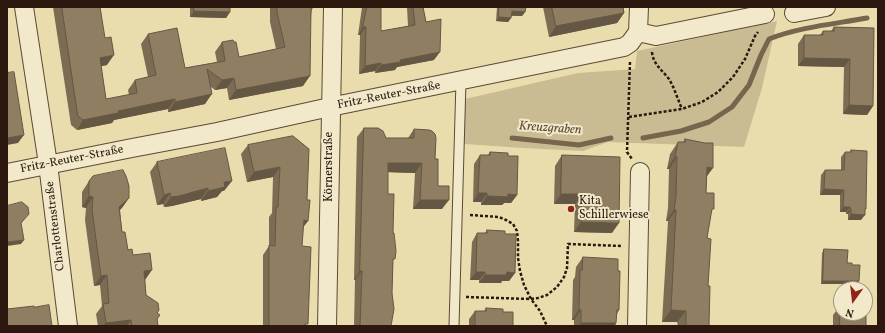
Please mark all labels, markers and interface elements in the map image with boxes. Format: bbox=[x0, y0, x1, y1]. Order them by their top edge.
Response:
street label: Fritz-Reuter-Straße bbox=[336, 79, 442, 113]
water label: Kreuzgraben bbox=[518, 119, 582, 139]
street label: Körnerstraße bbox=[323, 132, 337, 202]
street label: Fritz-Reuter-Straße bbox=[19, 143, 125, 177]
street label: Charlottenstraße bbox=[43, 180, 69, 272]
place label: Kita Schillerwiese bbox=[579, 195, 649, 223]
marker: Kita Schillerwiese bbox=[566, 204, 576, 214]
north arrow bbox=[833, 281, 873, 321]
text: N bbox=[844, 304, 856, 320]

